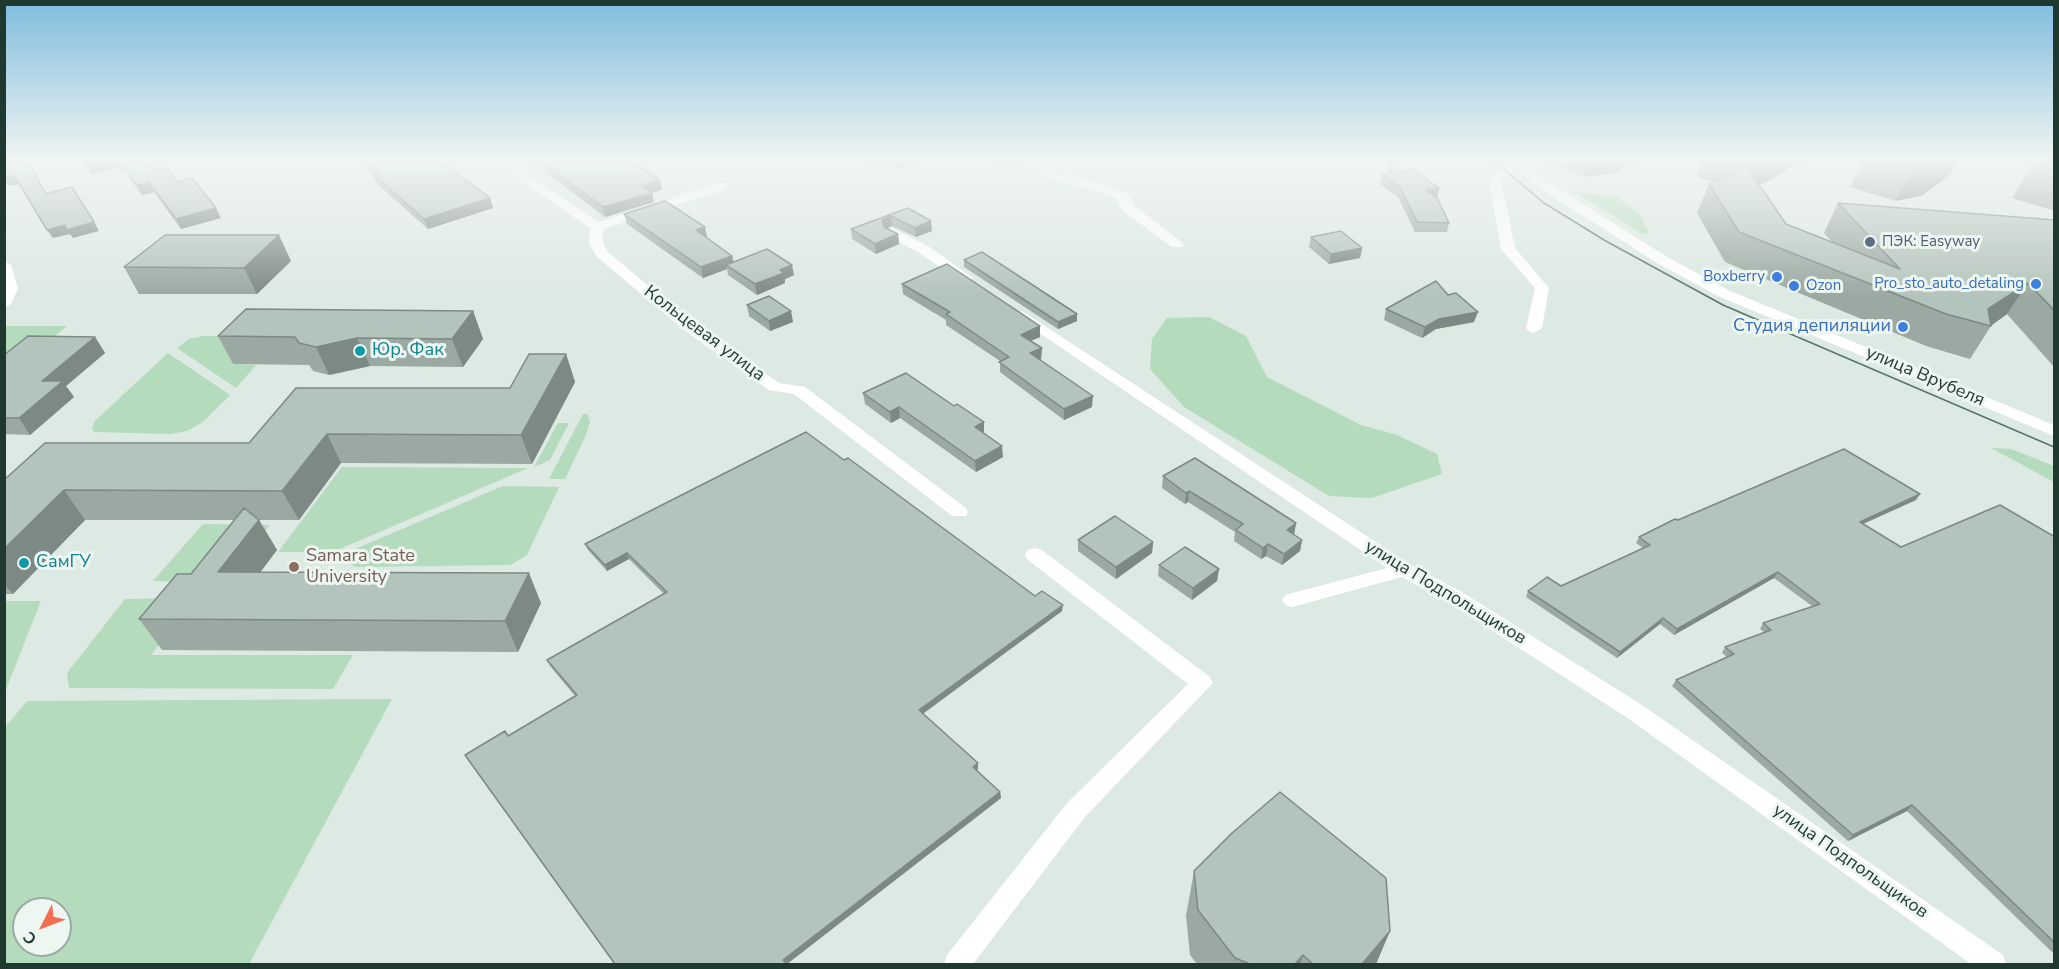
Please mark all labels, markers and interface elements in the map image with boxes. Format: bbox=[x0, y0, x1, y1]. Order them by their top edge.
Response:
place label: ПЭК: Easyway bbox=[1882, 233, 1980, 251]
marker: ПЭК: Easyway bbox=[1863, 235, 1877, 249]
place label: Boxberry bbox=[1703, 268, 1765, 286]
marker: Boxberry bbox=[1770, 270, 1784, 284]
place label: Pro_sto_auto_detaling bbox=[1874, 275, 2024, 293]
place label: Ozon bbox=[1806, 277, 1841, 295]
marker: Pro_sto_auto_detaling bbox=[2029, 277, 2043, 291]
marker: Ozon bbox=[1787, 279, 1801, 293]
street label: Кольцевая улица bbox=[639, 281, 769, 387]
place label: Студия депиляции bbox=[1733, 316, 1891, 338]
marker: Студия депиляции bbox=[1896, 320, 1910, 334]
place label: Юр. Фак bbox=[372, 340, 444, 362]
street label: улица Врубеля bbox=[1862, 342, 1988, 412]
marker: Юр. Фак bbox=[353, 344, 367, 358]
street label: улица Подпольщиков bbox=[1360, 536, 1530, 650]
place label: Samara State University bbox=[306, 546, 415, 588]
place label: СамГУ bbox=[36, 552, 91, 574]
marker: СамГУ bbox=[17, 556, 31, 570]
marker: Samara State University bbox=[287, 560, 301, 574]
street label: улица Подпольщиков bbox=[1768, 800, 1932, 924]
north arrow bbox=[12, 897, 72, 957]
text: С bbox=[18, 926, 42, 949]

